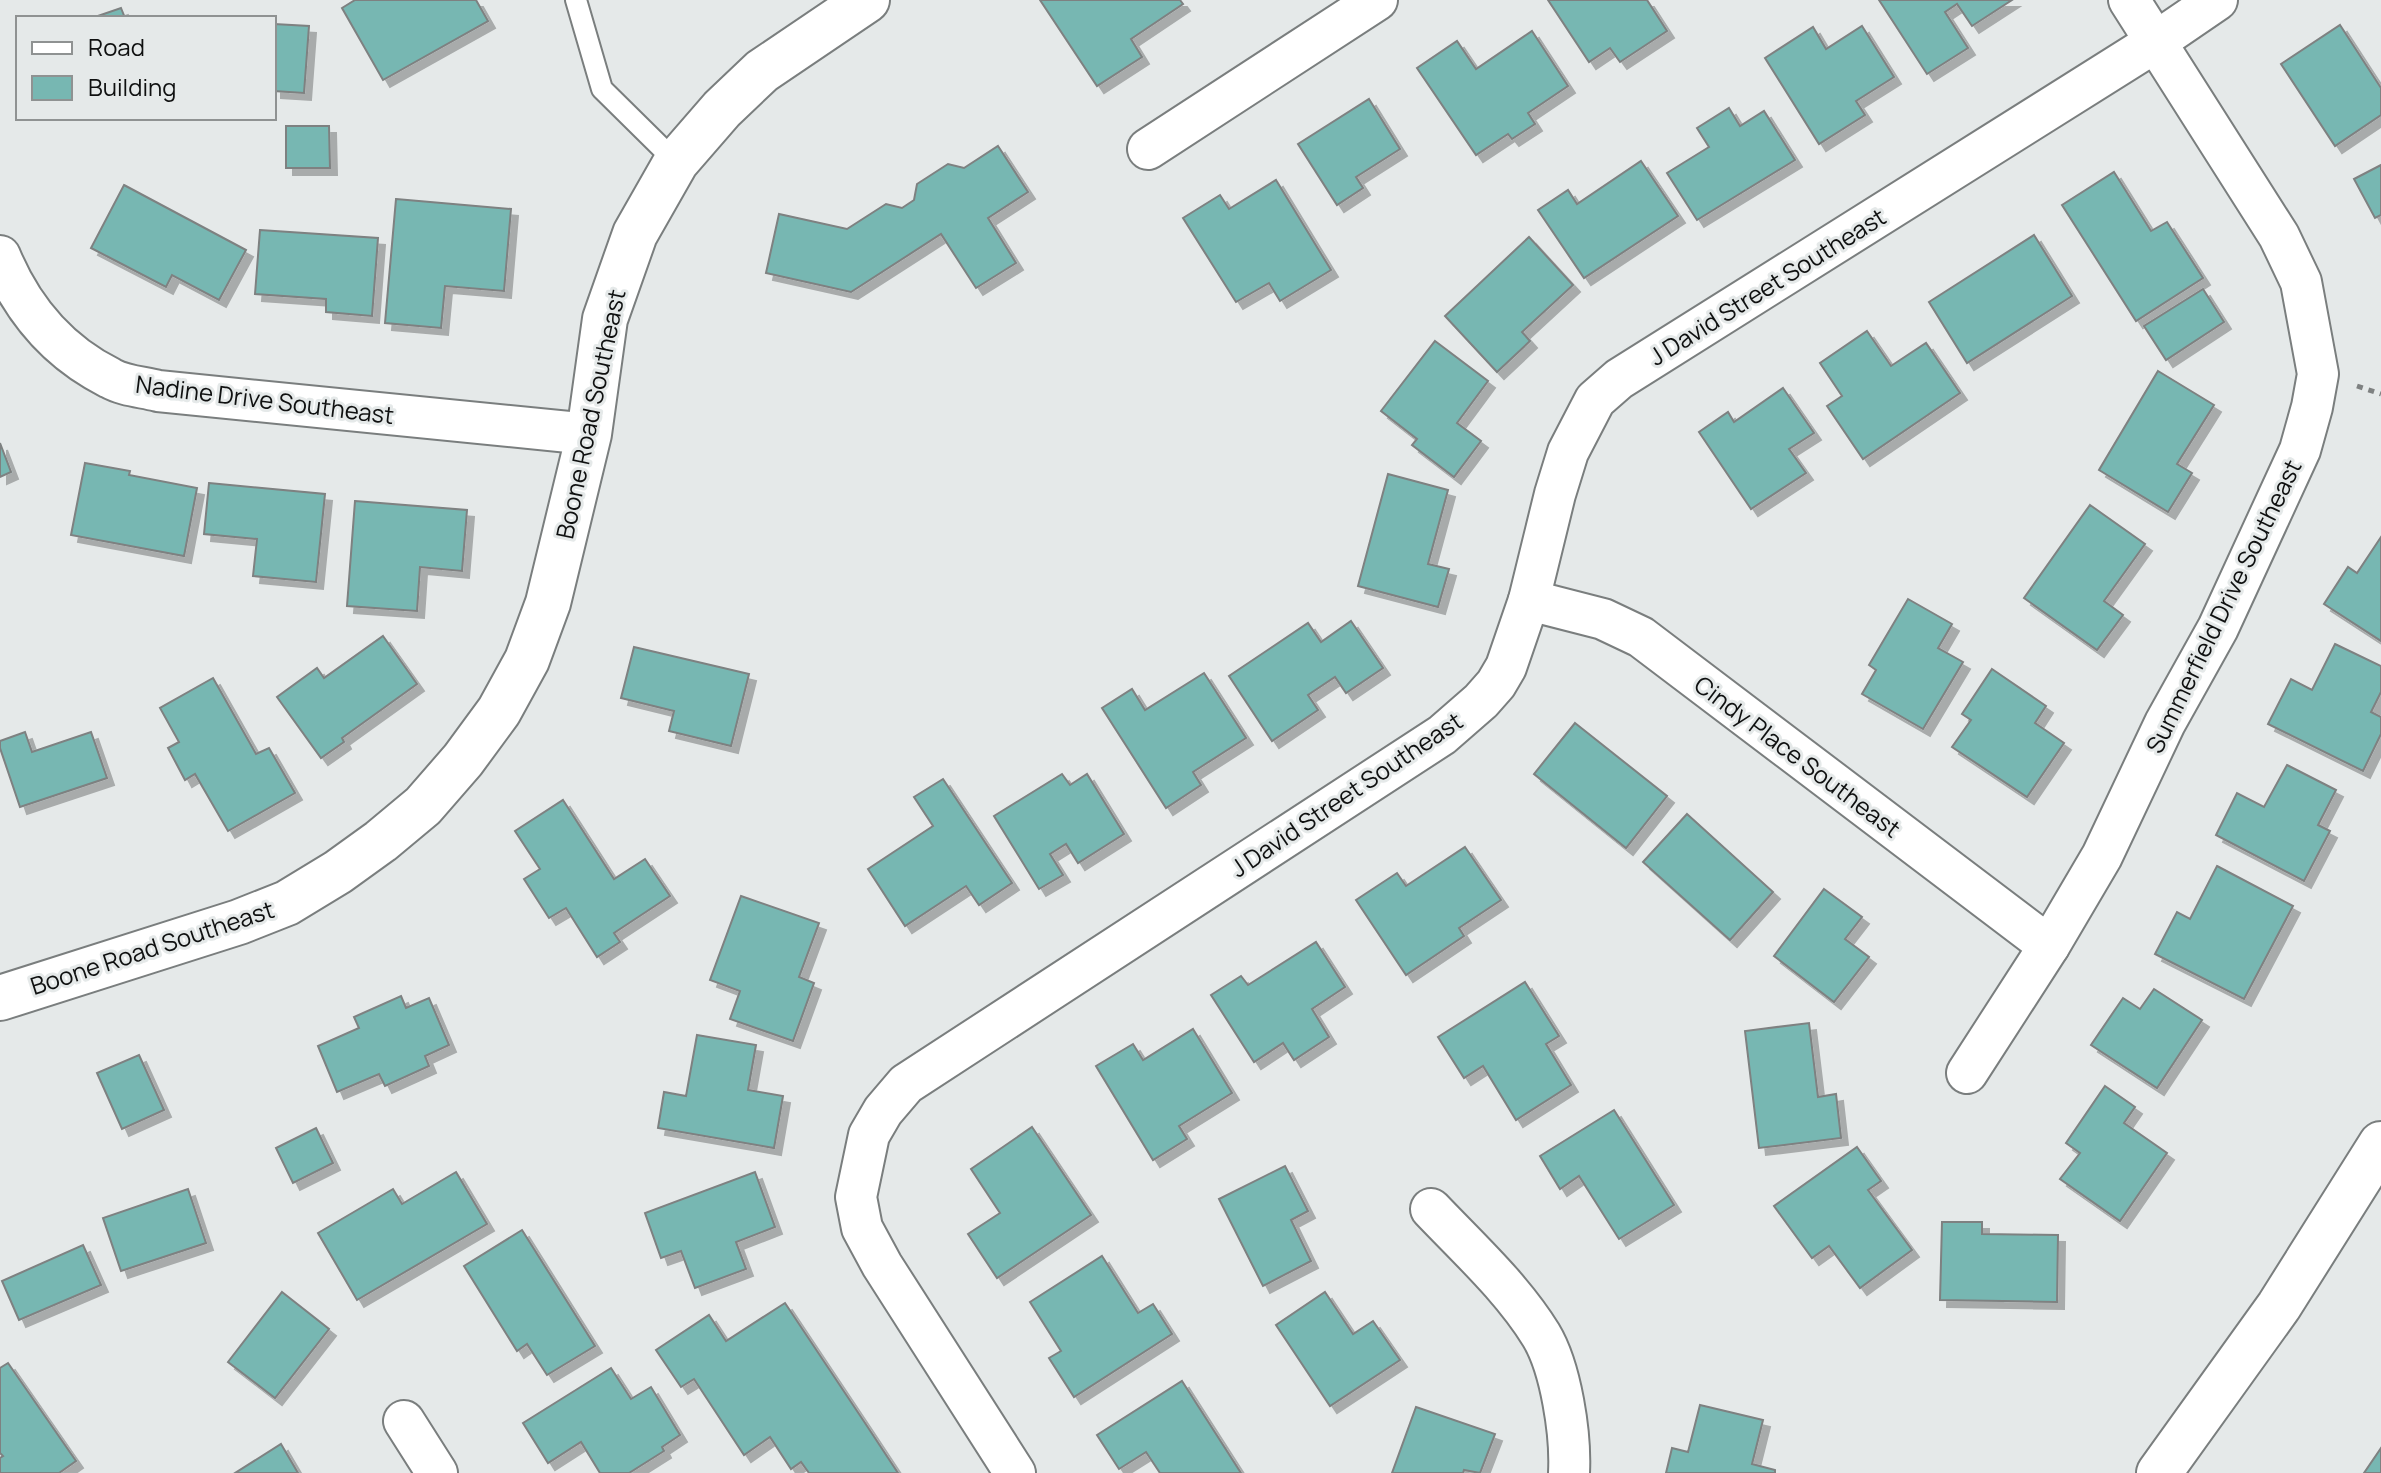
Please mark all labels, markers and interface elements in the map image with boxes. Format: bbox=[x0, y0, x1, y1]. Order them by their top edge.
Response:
legend bbox=[16, 16, 276, 120]
text: Road bbox=[88, 30, 145, 63]
text: Building bbox=[88, 70, 176, 103]
street label: J David Street Southeast bbox=[1642, 200, 1892, 372]
street label: Boone Road Southeast bbox=[547, 286, 633, 542]
street label: Nadine Drive Southeast bbox=[134, 367, 396, 431]
street label: Summerfield Drive Southeast bbox=[2137, 454, 2309, 758]
street label: Cindy Place Southeast bbox=[1688, 668, 1908, 844]
street label: J David Street Southeast bbox=[1223, 704, 1469, 884]
street label: Boone Road Southeast bbox=[26, 892, 278, 1002]

